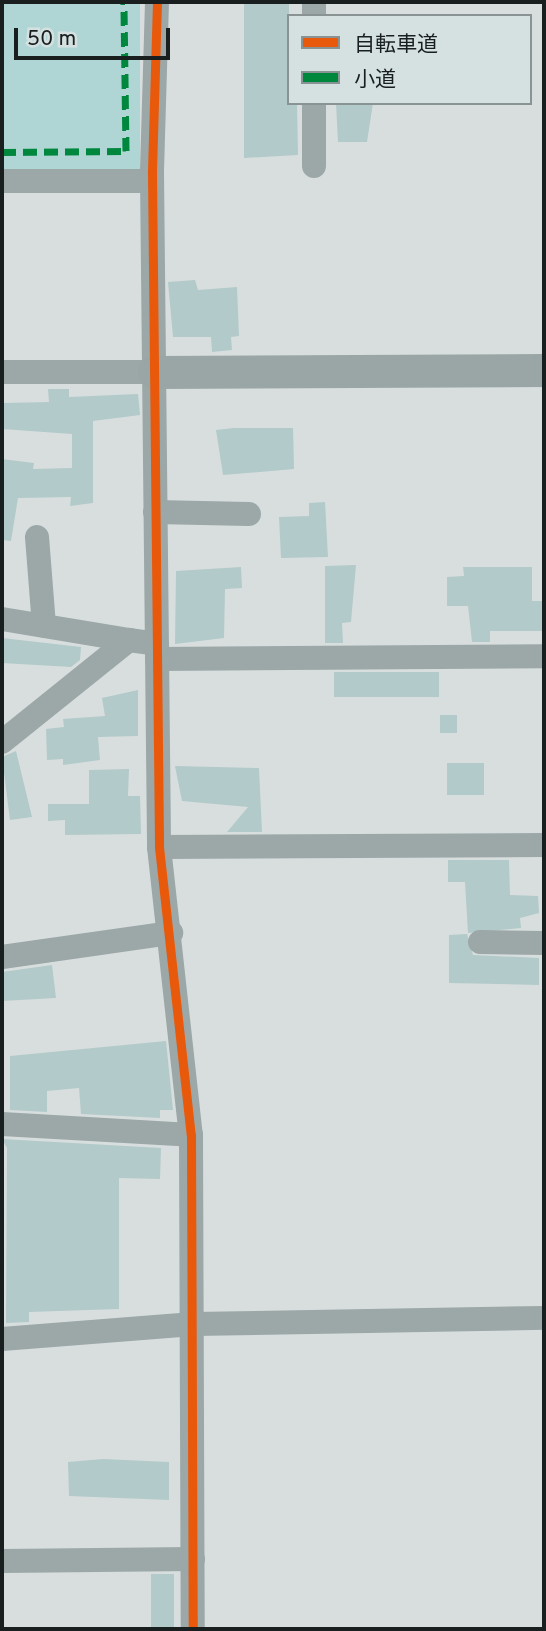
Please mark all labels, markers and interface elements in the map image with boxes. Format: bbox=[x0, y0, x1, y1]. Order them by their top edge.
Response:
scale bar bbox=[18, 14, 173, 58]
legend bbox=[287, 14, 532, 105]
text: 50 m bbox=[27, 26, 76, 53]
text: 自転車道 bbox=[354, 32, 438, 59]
text: 小道 bbox=[354, 67, 396, 94]

